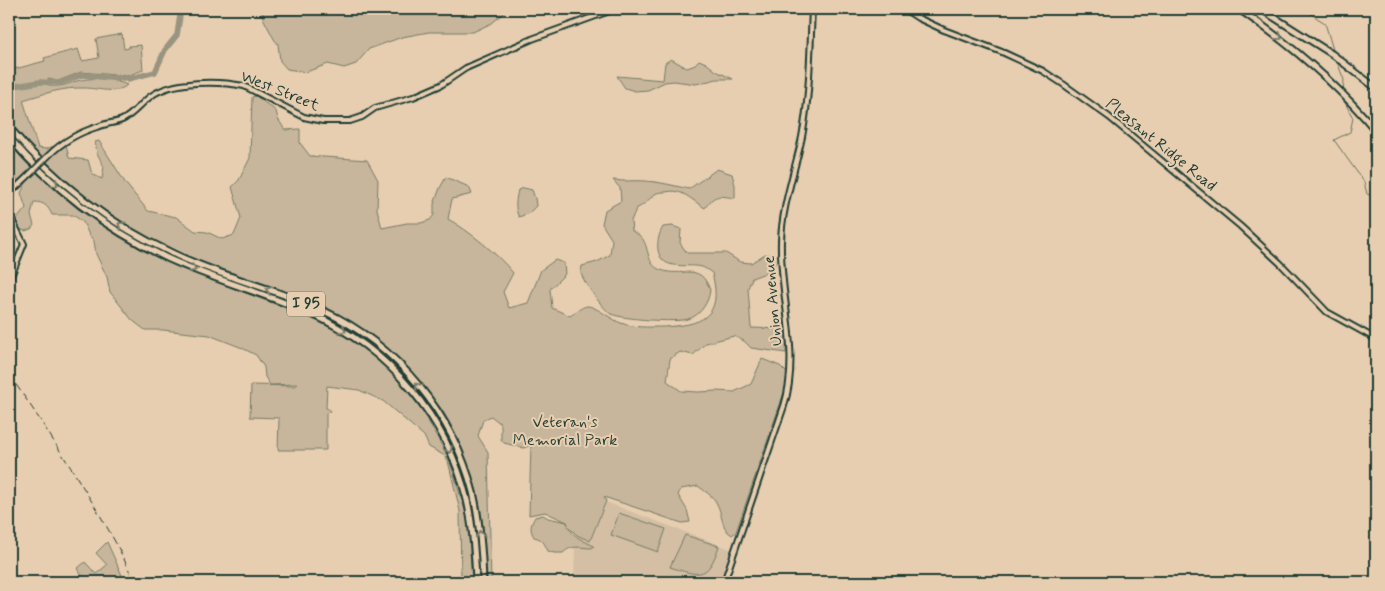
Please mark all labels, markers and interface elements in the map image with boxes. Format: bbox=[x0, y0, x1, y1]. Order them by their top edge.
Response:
one-way arrow bbox=[1273, 31, 1283, 40]
street label: West Street bbox=[238, 66, 323, 116]
street label: Pleasant Ridge Road bbox=[1101, 94, 1221, 197]
one-way arrow bbox=[50, 178, 59, 187]
one-way arrow bbox=[117, 222, 126, 232]
street label: Union Avenue bbox=[759, 255, 787, 347]
one-way arrow bbox=[188, 264, 196, 274]
one-way arrow bbox=[265, 286, 274, 296]
road number: I 95 bbox=[287, 292, 325, 316]
one-way arrow bbox=[337, 324, 346, 334]
one-way arrow bbox=[416, 383, 424, 392]
park label: Veteran's Memorial Park bbox=[513, 412, 617, 451]
one-way arrow bbox=[443, 445, 454, 454]
one-way arrow bbox=[475, 529, 486, 537]

